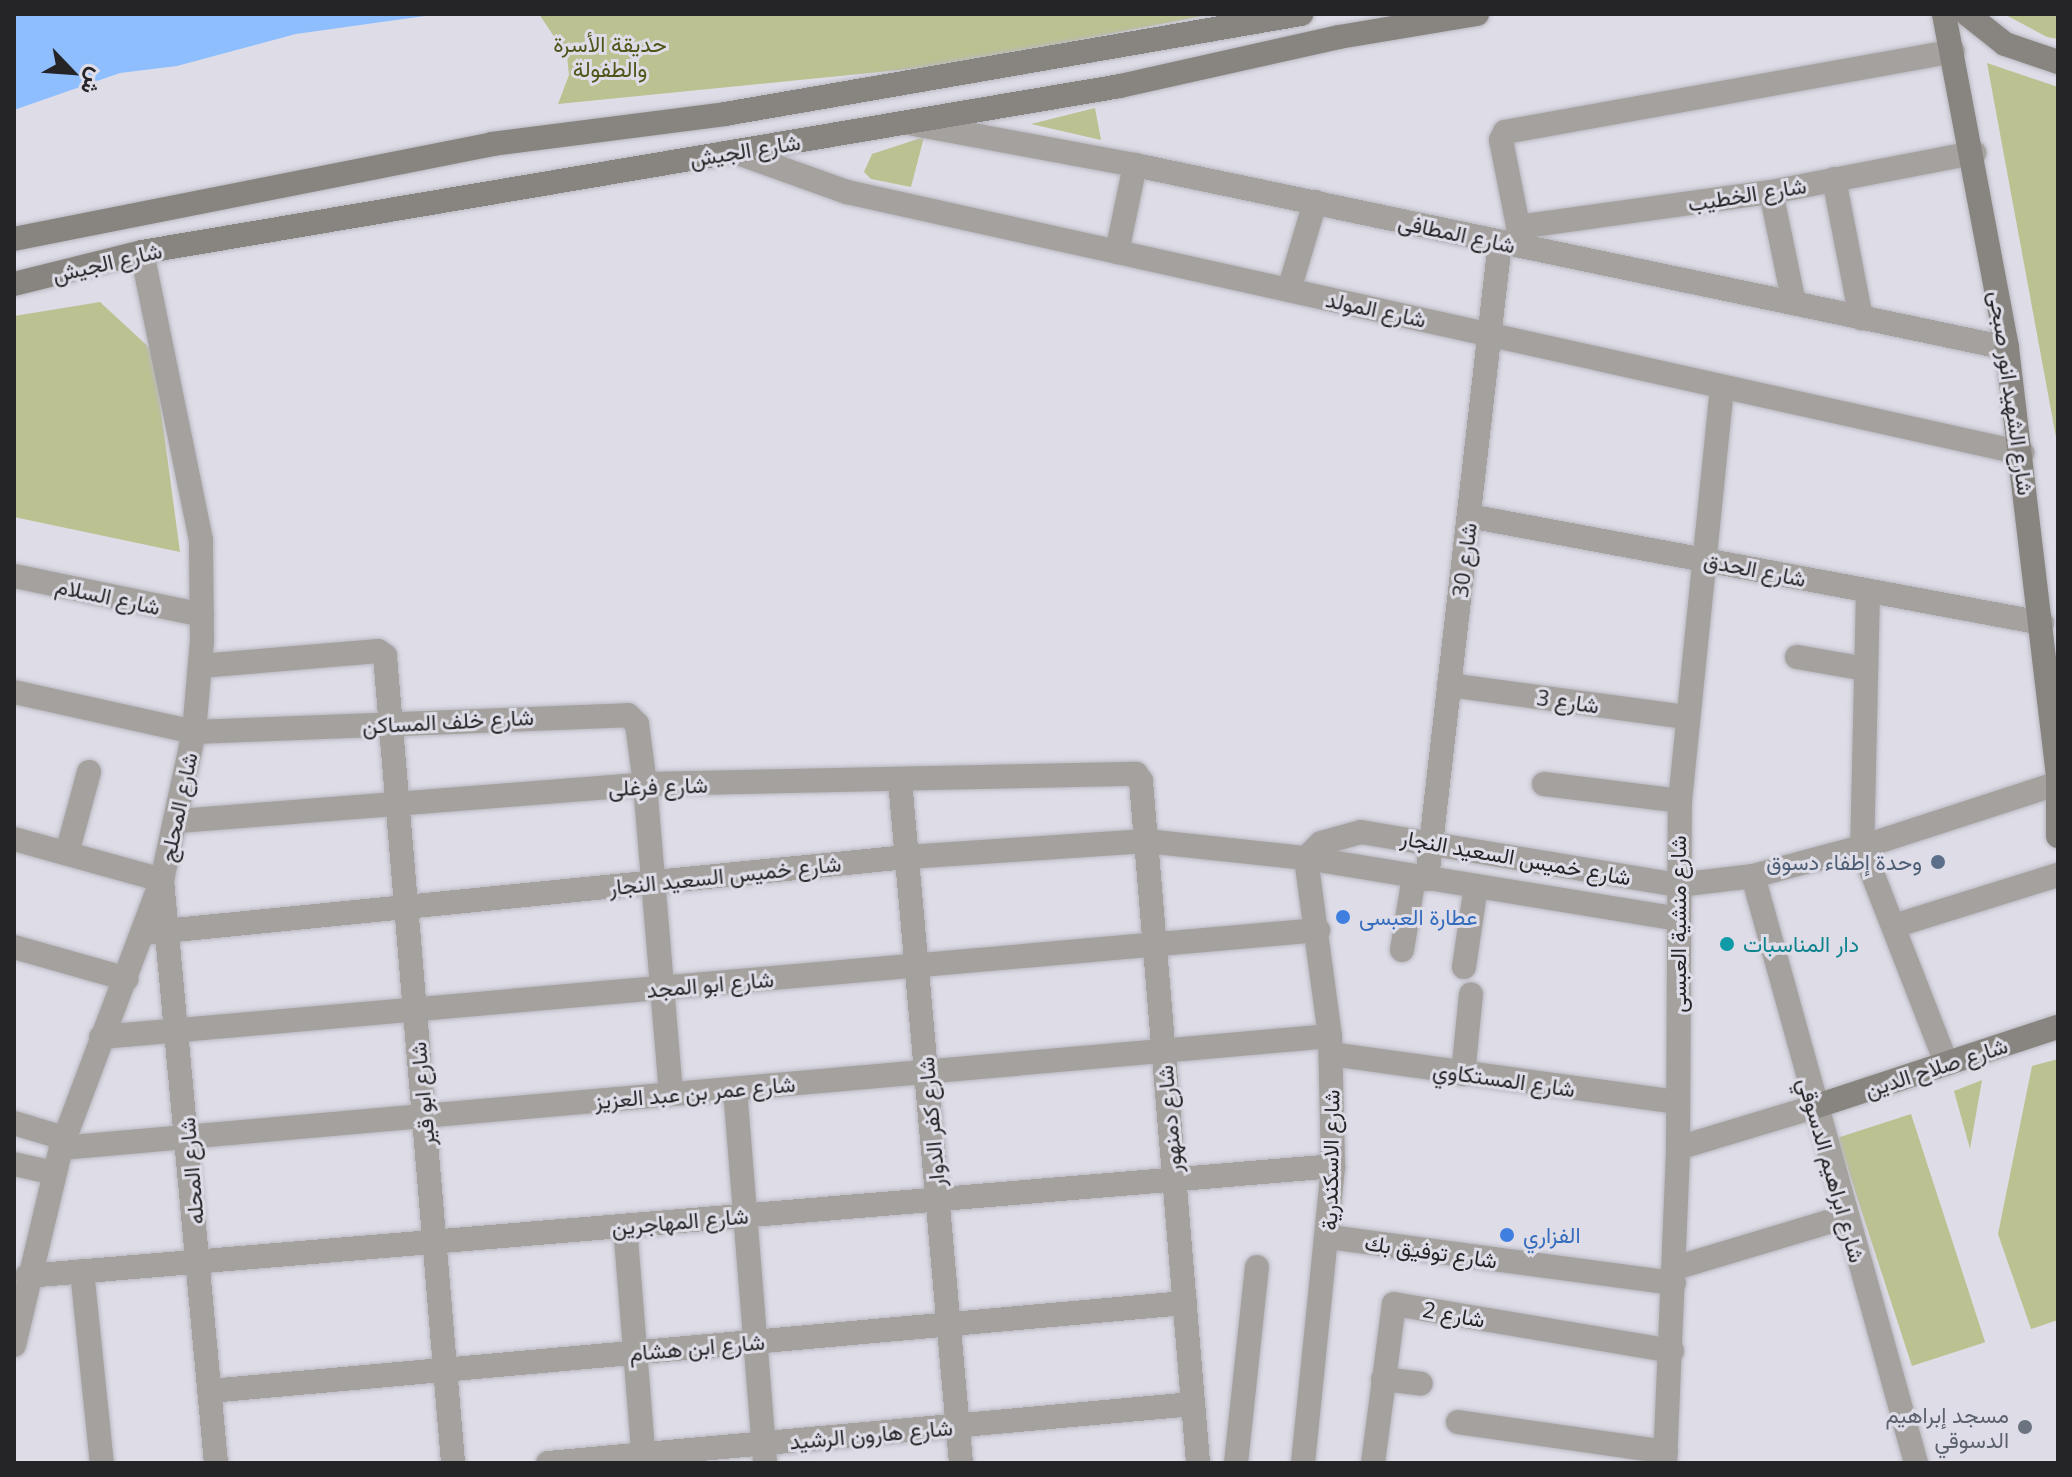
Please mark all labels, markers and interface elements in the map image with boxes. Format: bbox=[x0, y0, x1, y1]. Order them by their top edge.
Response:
park label: حديقة الأسرة والطفولة bbox=[553, 30, 667, 82]
north arrow bbox=[32, 32, 112, 112]
text: ش bbox=[75, 64, 113, 100]
street label: شارع الجيش bbox=[688, 128, 802, 172]
street label: شارع الخطيب bbox=[1686, 172, 1808, 216]
street label: شارع المطافى bbox=[1396, 208, 1518, 258]
street label: شارع الجيش bbox=[50, 237, 164, 287]
street label: شارع المولد bbox=[1323, 286, 1429, 332]
street label: شارع الشهيد انور صبحى bbox=[1985, 289, 2039, 497]
street label: شارع 30 bbox=[1446, 521, 1482, 599]
street label: شارع الحدق bbox=[1702, 546, 1808, 592]
street label: شارع السلام bbox=[53, 572, 163, 620]
street label: شارع 3 bbox=[1535, 684, 1601, 718]
street label: شارع خلف المساكن bbox=[361, 703, 535, 739]
street label: شارع المحلج bbox=[154, 750, 202, 864]
street label: شارع فرغلى bbox=[608, 771, 708, 801]
street label: شارع خميس السعيد النجار bbox=[1399, 824, 1633, 890]
street label: شارع منشية العبسى bbox=[1665, 835, 1691, 1013]
place label: وحدة إطفاء دسوق bbox=[1766, 849, 1922, 875]
street label: شارع خميس السعيد النجار bbox=[608, 850, 842, 900]
marker: وحدة إطفاء دسوق bbox=[1929, 853, 1947, 871]
place label: عطارة العبسى bbox=[1359, 904, 1477, 930]
marker: عطارة العبسى bbox=[1334, 908, 1352, 926]
place label: دار المناسبات bbox=[1743, 931, 1859, 957]
marker: دار المناسبات bbox=[1718, 935, 1736, 953]
street label: شارع ابو المجد bbox=[645, 965, 775, 1003]
street label: شارع صلاح الدين bbox=[1861, 1031, 2011, 1103]
street label: شارع ابو قير bbox=[404, 1041, 440, 1147]
street label: شارع كفر الدوار bbox=[912, 1056, 950, 1188]
street label: شارع المستكاوي bbox=[1431, 1056, 1577, 1102]
street label: شارع دمنهور bbox=[1151, 1064, 1187, 1174]
street label: شارع عمر بن عبد العزيز bbox=[593, 1070, 797, 1114]
street label: شارع ابراهيم الدسوقي bbox=[1793, 1074, 1871, 1266]
street label: شارع الاسكندرية bbox=[1316, 1089, 1344, 1231]
street label: شارع المحله bbox=[173, 1116, 209, 1226]
street label: شارع المهاجرين bbox=[610, 1202, 750, 1240]
place label: الفزاري bbox=[1523, 1222, 1581, 1248]
marker: الفزاري bbox=[1498, 1226, 1516, 1244]
street label: شارع توفيق بك bbox=[1363, 1229, 1499, 1273]
street label: شارع 2 bbox=[1421, 1296, 1487, 1332]
street label: شارع ابن هشام bbox=[628, 1328, 766, 1366]
place label: مسجد إبراهيم الدسوقي bbox=[1885, 1401, 2009, 1452]
street label: شارع هارون الرشيد bbox=[788, 1414, 954, 1454]
marker: مسجد إبراهيم الدسوقي bbox=[2016, 1418, 2034, 1436]

